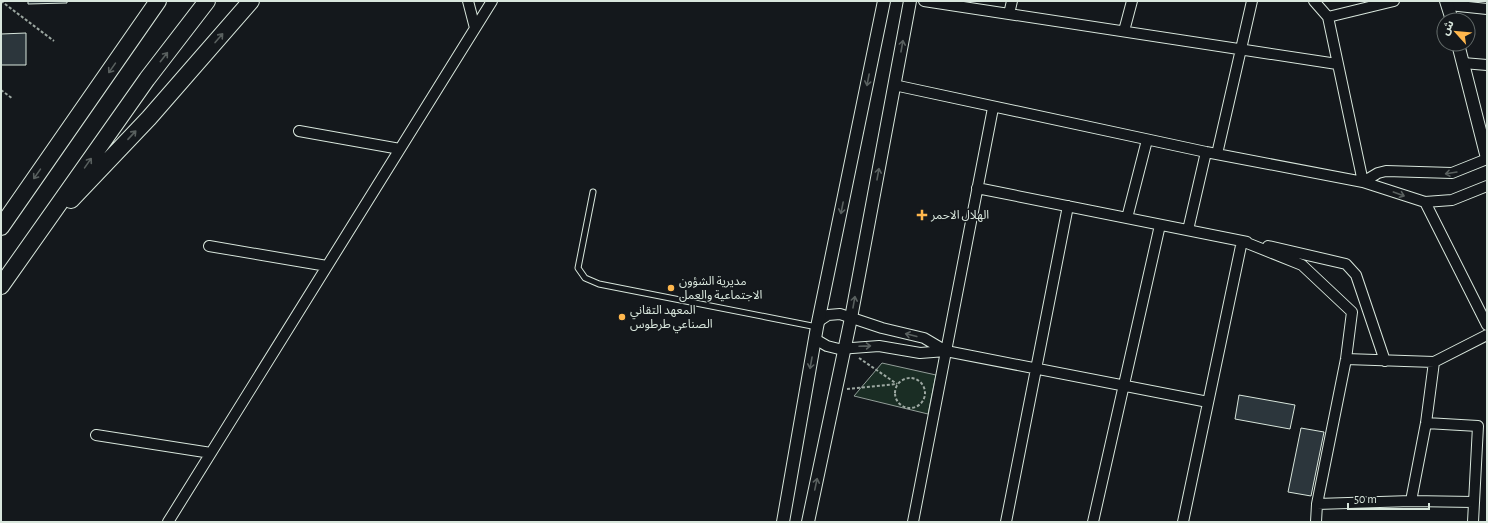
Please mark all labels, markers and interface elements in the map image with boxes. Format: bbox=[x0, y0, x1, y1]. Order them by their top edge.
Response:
north arrow bbox=[1436, 12, 1476, 52]
text: ش bbox=[1439, 18, 1457, 37]
one-way arrow bbox=[214, 33, 223, 43]
one-way arrow bbox=[898, 40, 906, 53]
one-way arrow bbox=[159, 52, 168, 63]
one-way arrow bbox=[108, 62, 116, 73]
one-way arrow bbox=[863, 74, 871, 87]
one-way arrow bbox=[128, 130, 137, 140]
one-way arrow bbox=[84, 157, 92, 168]
one-way arrow bbox=[874, 168, 882, 181]
one-way arrow bbox=[33, 169, 41, 180]
one-way arrow bbox=[1445, 169, 1458, 177]
one-way arrow bbox=[1393, 191, 1405, 199]
one-way arrow bbox=[837, 201, 845, 214]
marker: الهلال الاحمر bbox=[916, 209, 928, 221]
place label: الهلال الاحمر bbox=[930, 209, 989, 222]
place label: مديرية الشؤون الاجتماعية والعمل bbox=[679, 275, 763, 302]
marker: مديرية الشؤون الاجتماعية والعمل bbox=[666, 283, 676, 293]
one-way arrow bbox=[851, 296, 859, 309]
place label: المعهد التقاني الصناعي طرطوس bbox=[630, 304, 713, 334]
marker: المعهد التقاني الصناعي طرطوس bbox=[617, 312, 627, 322]
one-way arrow bbox=[905, 331, 918, 339]
one-way arrow bbox=[858, 342, 871, 350]
one-way arrow bbox=[807, 356, 815, 369]
one-way arrow bbox=[813, 478, 821, 491]
scale bar bbox=[1348, 485, 1429, 511]
text: 50 m bbox=[1354, 493, 1377, 505]

